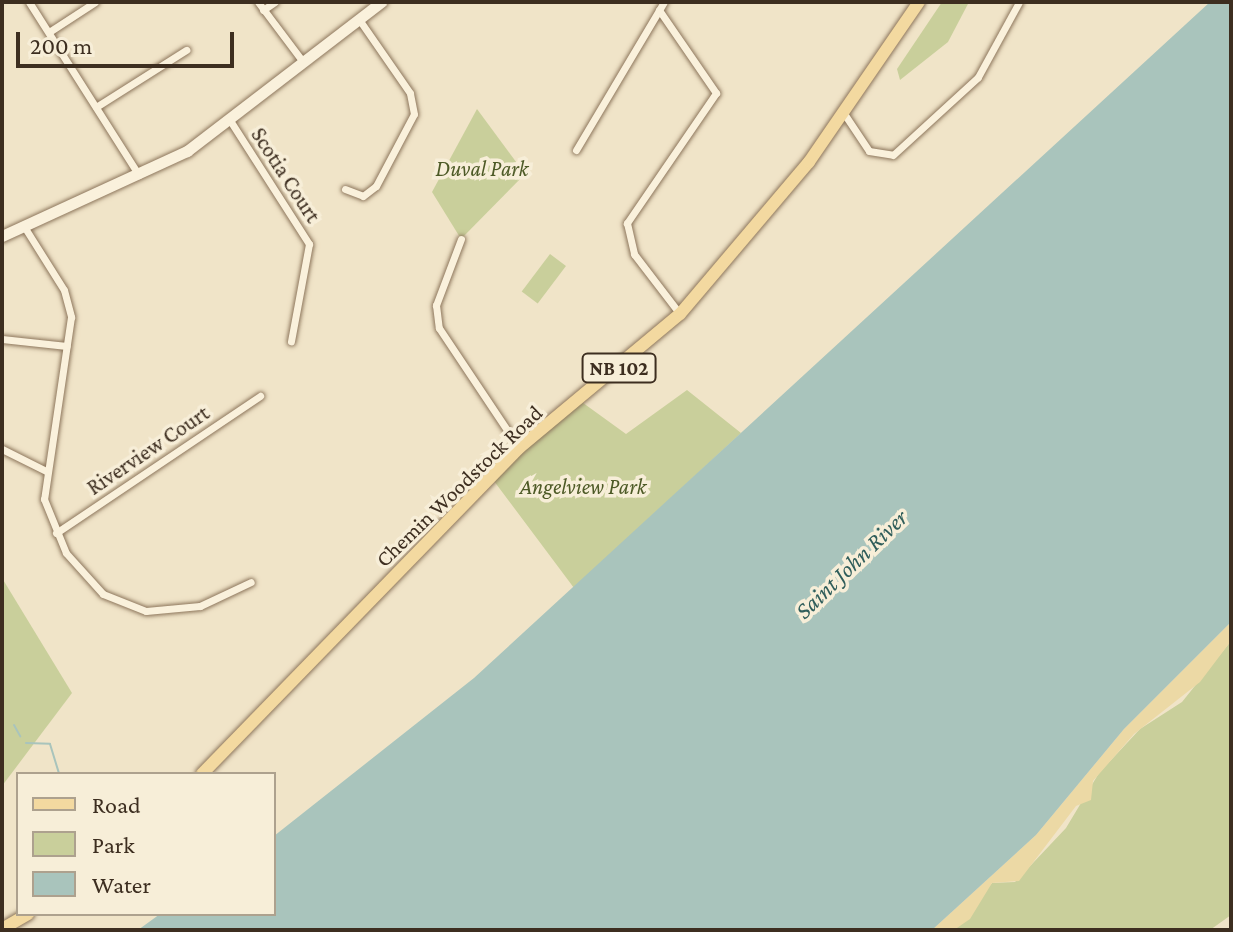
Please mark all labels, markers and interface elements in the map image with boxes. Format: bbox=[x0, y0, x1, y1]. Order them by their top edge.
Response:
scale bar bbox=[20, 16, 238, 66]
text: 200 m bbox=[30, 32, 92, 59]
street label: Scotia Court bbox=[245, 122, 327, 228]
park label: Duval Park bbox=[436, 156, 528, 182]
road number: NB 102 bbox=[581, 352, 657, 384]
street label: Riverview Court bbox=[82, 399, 214, 501]
street label: Chemin Woodstock Road bbox=[370, 400, 548, 572]
park label: Angelview Park bbox=[520, 474, 646, 500]
water label: Saint John River bbox=[789, 503, 913, 625]
legend bbox=[16, 772, 276, 916]
text: Road bbox=[92, 791, 141, 818]
text: Park bbox=[92, 831, 135, 858]
text: Water bbox=[92, 871, 151, 898]

